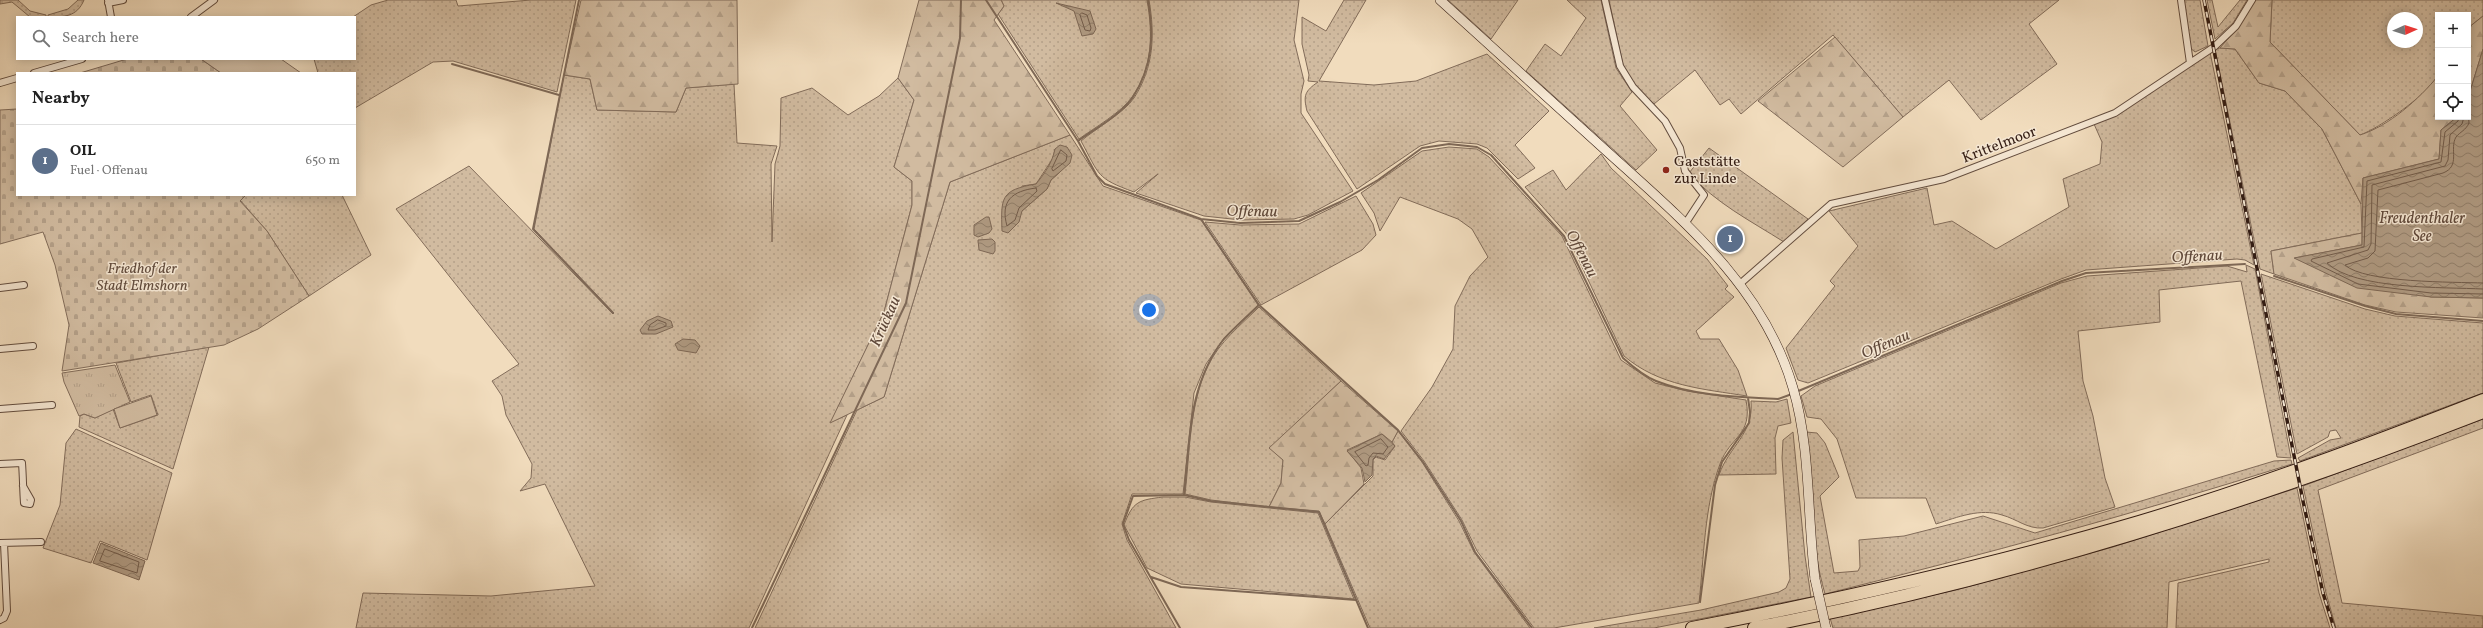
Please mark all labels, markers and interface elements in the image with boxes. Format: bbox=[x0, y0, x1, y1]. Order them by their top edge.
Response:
north arrow bbox=[2387, 12, 2423, 48]
map controls bbox=[2435, 12, 2471, 120]
button: + bbox=[2435, 12, 2471, 48]
search box bbox=[16, 16, 356, 60]
icon: search bbox=[30, 27, 52, 49]
text: Search here bbox=[62, 28, 139, 49]
button: − bbox=[2435, 48, 2471, 84]
button: locate bbox=[2435, 84, 2471, 120]
text: Nearby bbox=[32, 87, 90, 110]
street label: Krittelmoor bbox=[1959, 122, 2040, 169]
text: OIL bbox=[70, 141, 96, 162]
text: 1 bbox=[42, 152, 48, 170]
text: 650 m bbox=[306, 152, 340, 170]
place label: Gaststätte zur Linde bbox=[1674, 152, 1740, 190]
text: Fuel · Offenau bbox=[70, 162, 148, 180]
marker: Gaststätte zur Linde bbox=[1661, 165, 1671, 175]
water label: Offenau bbox=[1226, 201, 1278, 223]
water label: Freudenthaler See bbox=[2379, 208, 2466, 248]
pin: 1 bbox=[1717, 224, 1743, 254]
water label: Offenau bbox=[1560, 226, 1603, 282]
water label: Offenau bbox=[2171, 245, 2223, 269]
park label: Friedhof der Stadt Elmshorn bbox=[97, 259, 188, 297]
water label: Krückau bbox=[865, 293, 907, 351]
your location bbox=[1139, 300, 1159, 320]
water label: Offenau bbox=[1858, 325, 1914, 365]

